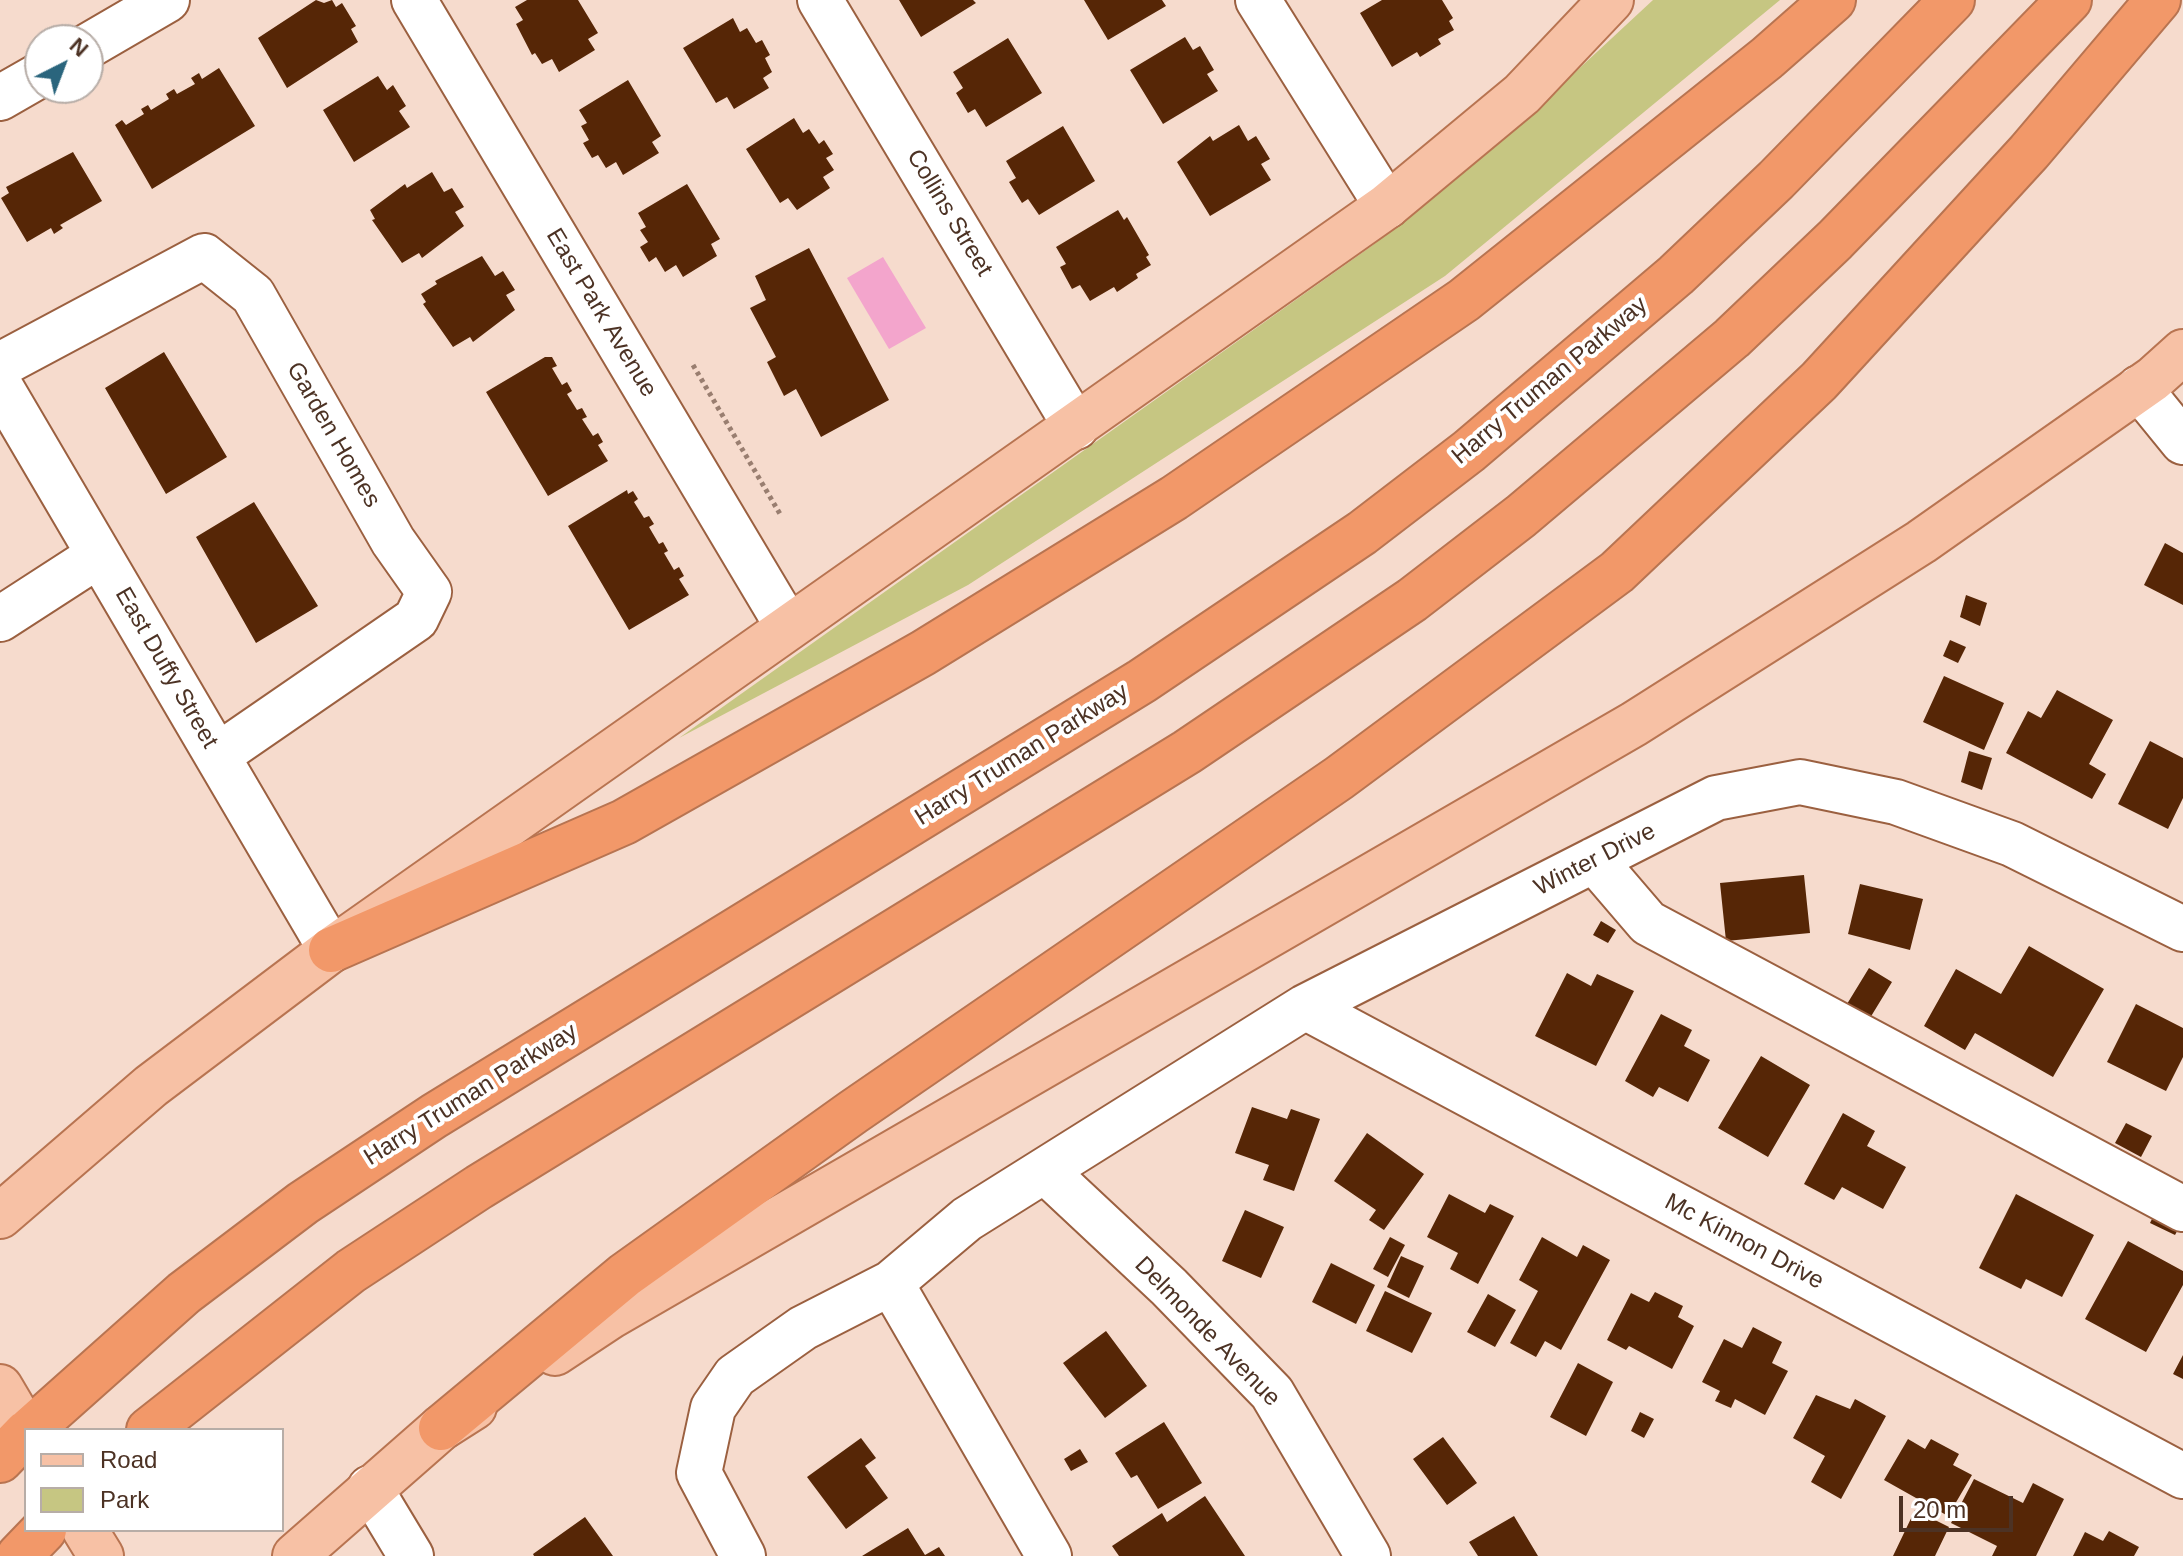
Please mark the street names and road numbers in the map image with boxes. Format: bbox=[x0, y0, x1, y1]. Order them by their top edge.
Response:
street label: Collins Street bbox=[900, 144, 998, 282]
street label: East Park Avenue bbox=[539, 223, 663, 403]
street label: Harry Truman Parkway bbox=[1447, 291, 1653, 471]
street label: Garden Homes bbox=[280, 357, 386, 513]
street label: East Duffy Street bbox=[108, 582, 224, 754]
street label: Harry Truman Parkway bbox=[910, 678, 1134, 832]
street label: Winter Drive bbox=[1530, 817, 1660, 903]
street label: Harry Truman Parkway bbox=[359, 1018, 583, 1172]
street label: Mc Kinnon Drive bbox=[1660, 1188, 1828, 1296]
street label: Delmonde Avenue bbox=[1128, 1251, 1286, 1413]

